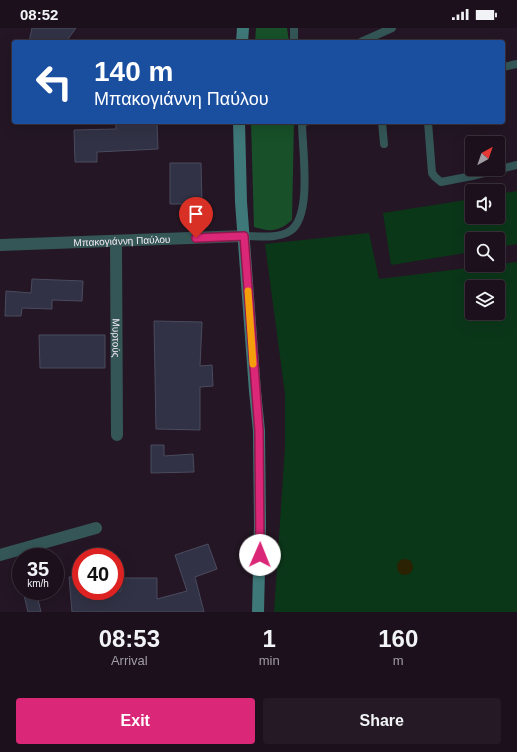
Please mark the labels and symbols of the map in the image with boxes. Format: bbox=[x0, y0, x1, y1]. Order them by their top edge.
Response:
north arrow bbox=[465, 136, 505, 176]
pin bbox=[179, 197, 213, 238]
street label: Μπακογιάννη Παύλου bbox=[73, 233, 171, 248]
street label: Μυρτούς bbox=[111, 318, 122, 358]
position arrow bbox=[239, 534, 281, 576]
speed limit sign: 40 bbox=[72, 548, 124, 600]

